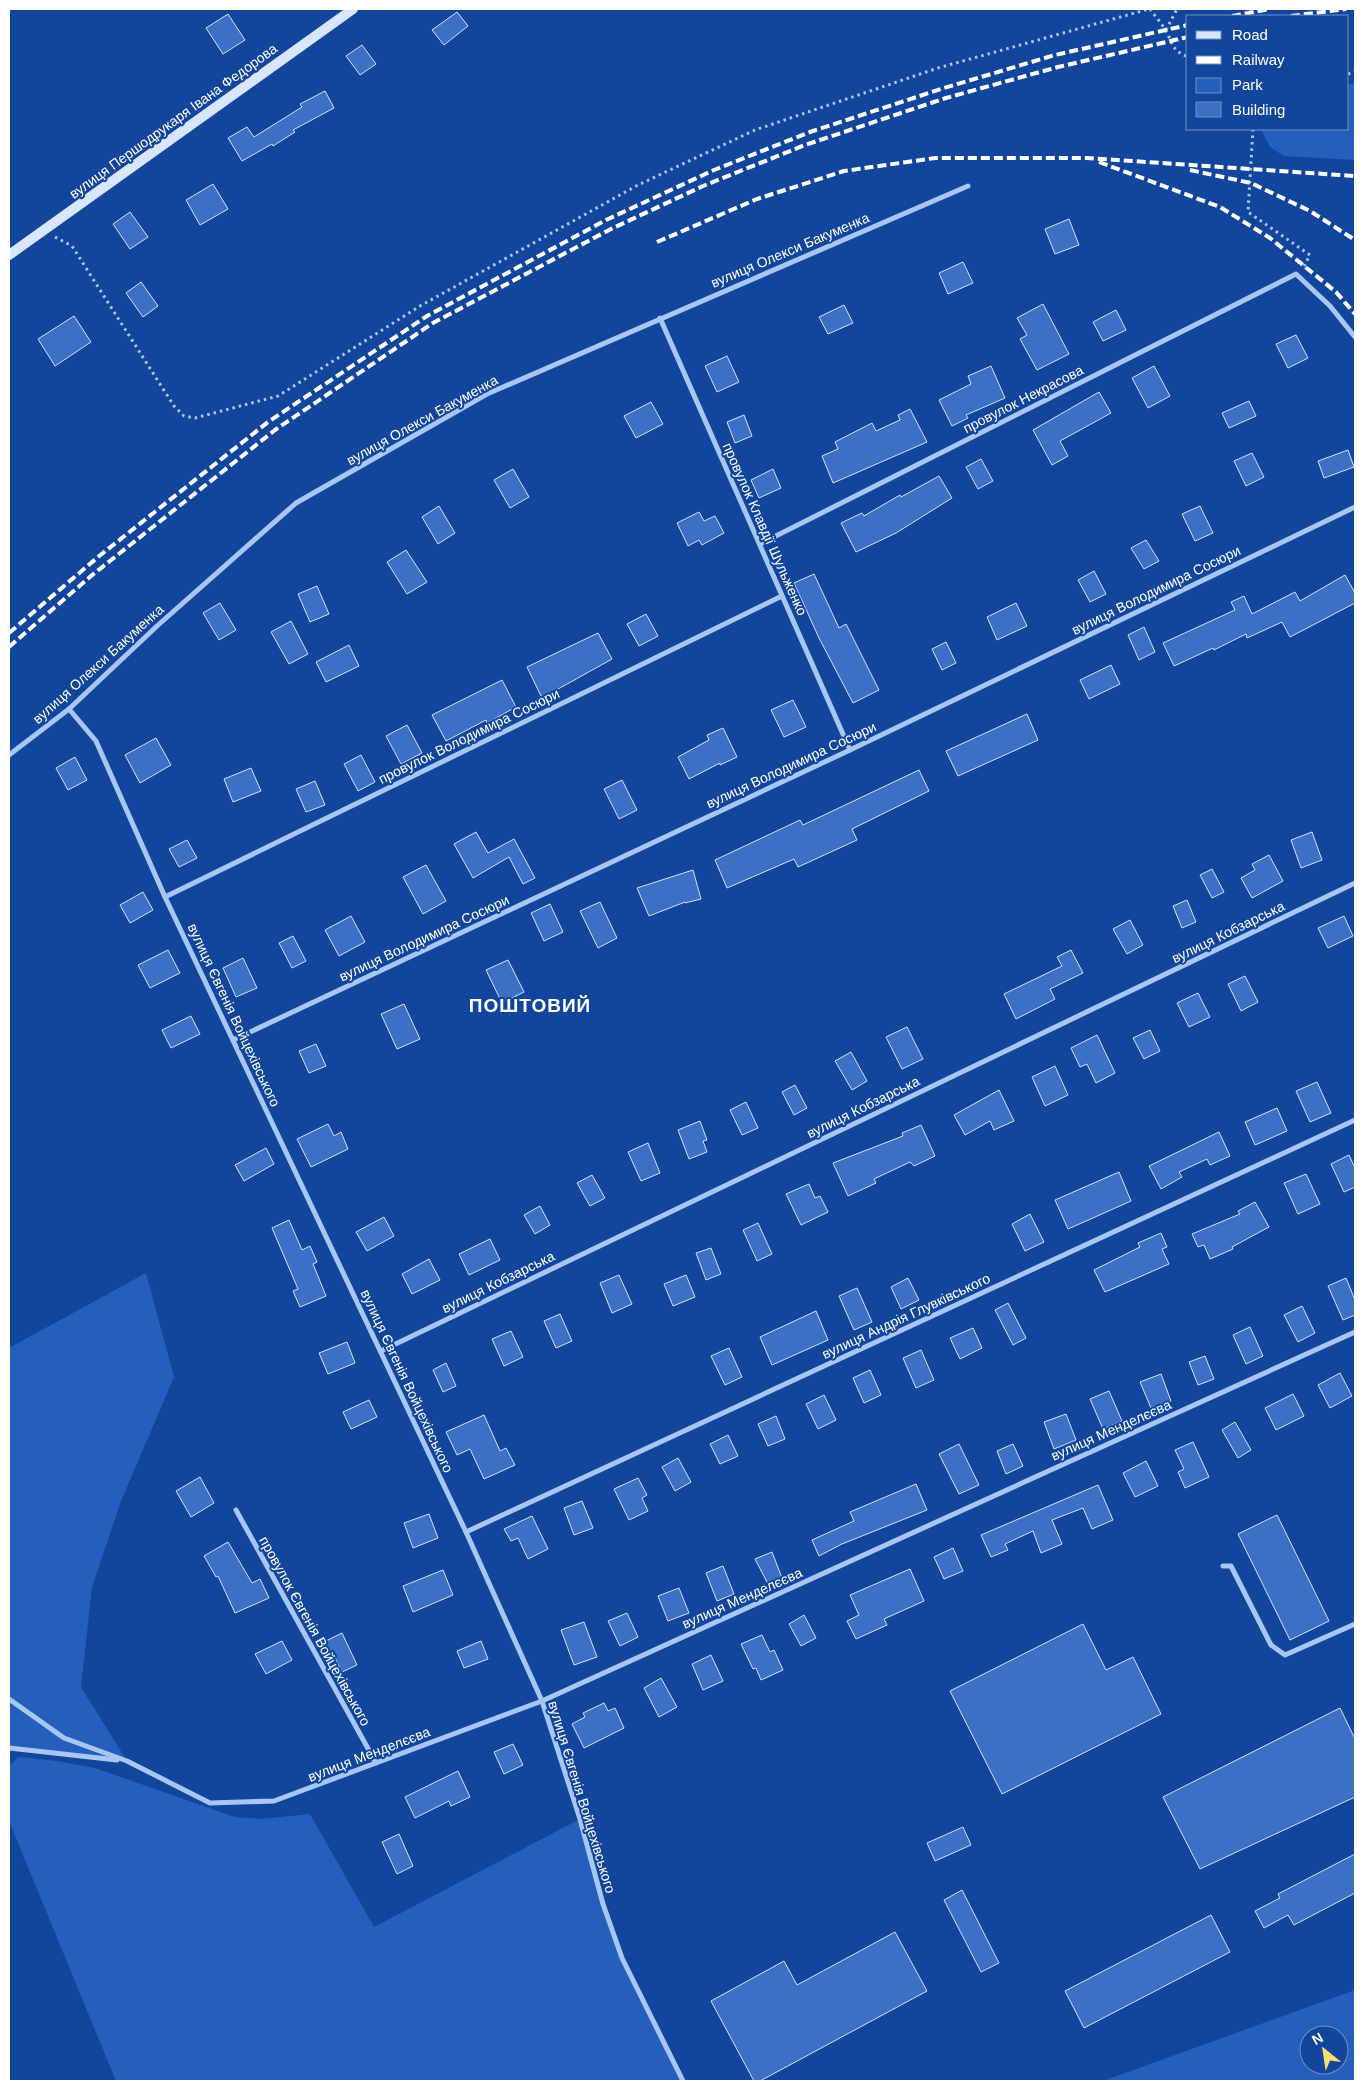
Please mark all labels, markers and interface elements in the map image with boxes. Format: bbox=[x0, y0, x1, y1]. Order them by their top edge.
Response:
legend bbox=[1186, 15, 1349, 130]
text: Road bbox=[1232, 26, 1268, 43]
street label: вулиця Першодрукаря Івана Федорова bbox=[66, 40, 280, 202]
text: Railway bbox=[1232, 51, 1285, 68]
text: Park bbox=[1232, 76, 1263, 93]
text: Building bbox=[1232, 101, 1285, 118]
street label: вулиця Олекси Бакуменка bbox=[708, 209, 872, 291]
street label: провулок Некрасова bbox=[960, 362, 1086, 436]
street label: вулиця Олекси Бакуменка bbox=[344, 372, 501, 468]
street label: провулок Клавдії Шульженко bbox=[720, 440, 811, 618]
street label: вулиця Володимира Сосюри bbox=[1069, 542, 1243, 638]
street label: вулиця Олекси Бакуменка bbox=[29, 601, 167, 727]
street label: провулок Володимира Сосюри bbox=[376, 685, 562, 787]
street label: вулиця Володимира Сосюри bbox=[703, 718, 879, 812]
street label: вулиця Володимира Сосюри bbox=[336, 891, 512, 985]
street label: вулиця Кобзарська bbox=[1169, 898, 1287, 966]
street label: вулиця Євгенія Войцехівського bbox=[184, 921, 284, 1109]
district label: ПОШТОВИЙ bbox=[469, 995, 591, 1016]
street label: вулиця Кобзарська bbox=[804, 1073, 922, 1141]
street label: вулиця Кобзарська bbox=[439, 1248, 557, 1316]
street label: вулиця Андрія Глувківського bbox=[819, 1270, 993, 1362]
street label: вулиця Євгенія Войцехівського bbox=[357, 1287, 457, 1475]
street label: вулиця Менделєєва bbox=[1049, 1396, 1174, 1464]
street label: провулок Євгенія Войцехівського bbox=[256, 1533, 374, 1729]
street label: вулиця Менделєєва bbox=[680, 1564, 805, 1632]
street label: вулиця Євгенія Войцехівського bbox=[545, 1699, 619, 1895]
street label: вулиця Менделєєва bbox=[306, 1723, 433, 1785]
north arrow bbox=[1299, 2025, 1349, 2075]
text: N bbox=[1309, 2029, 1326, 2048]

